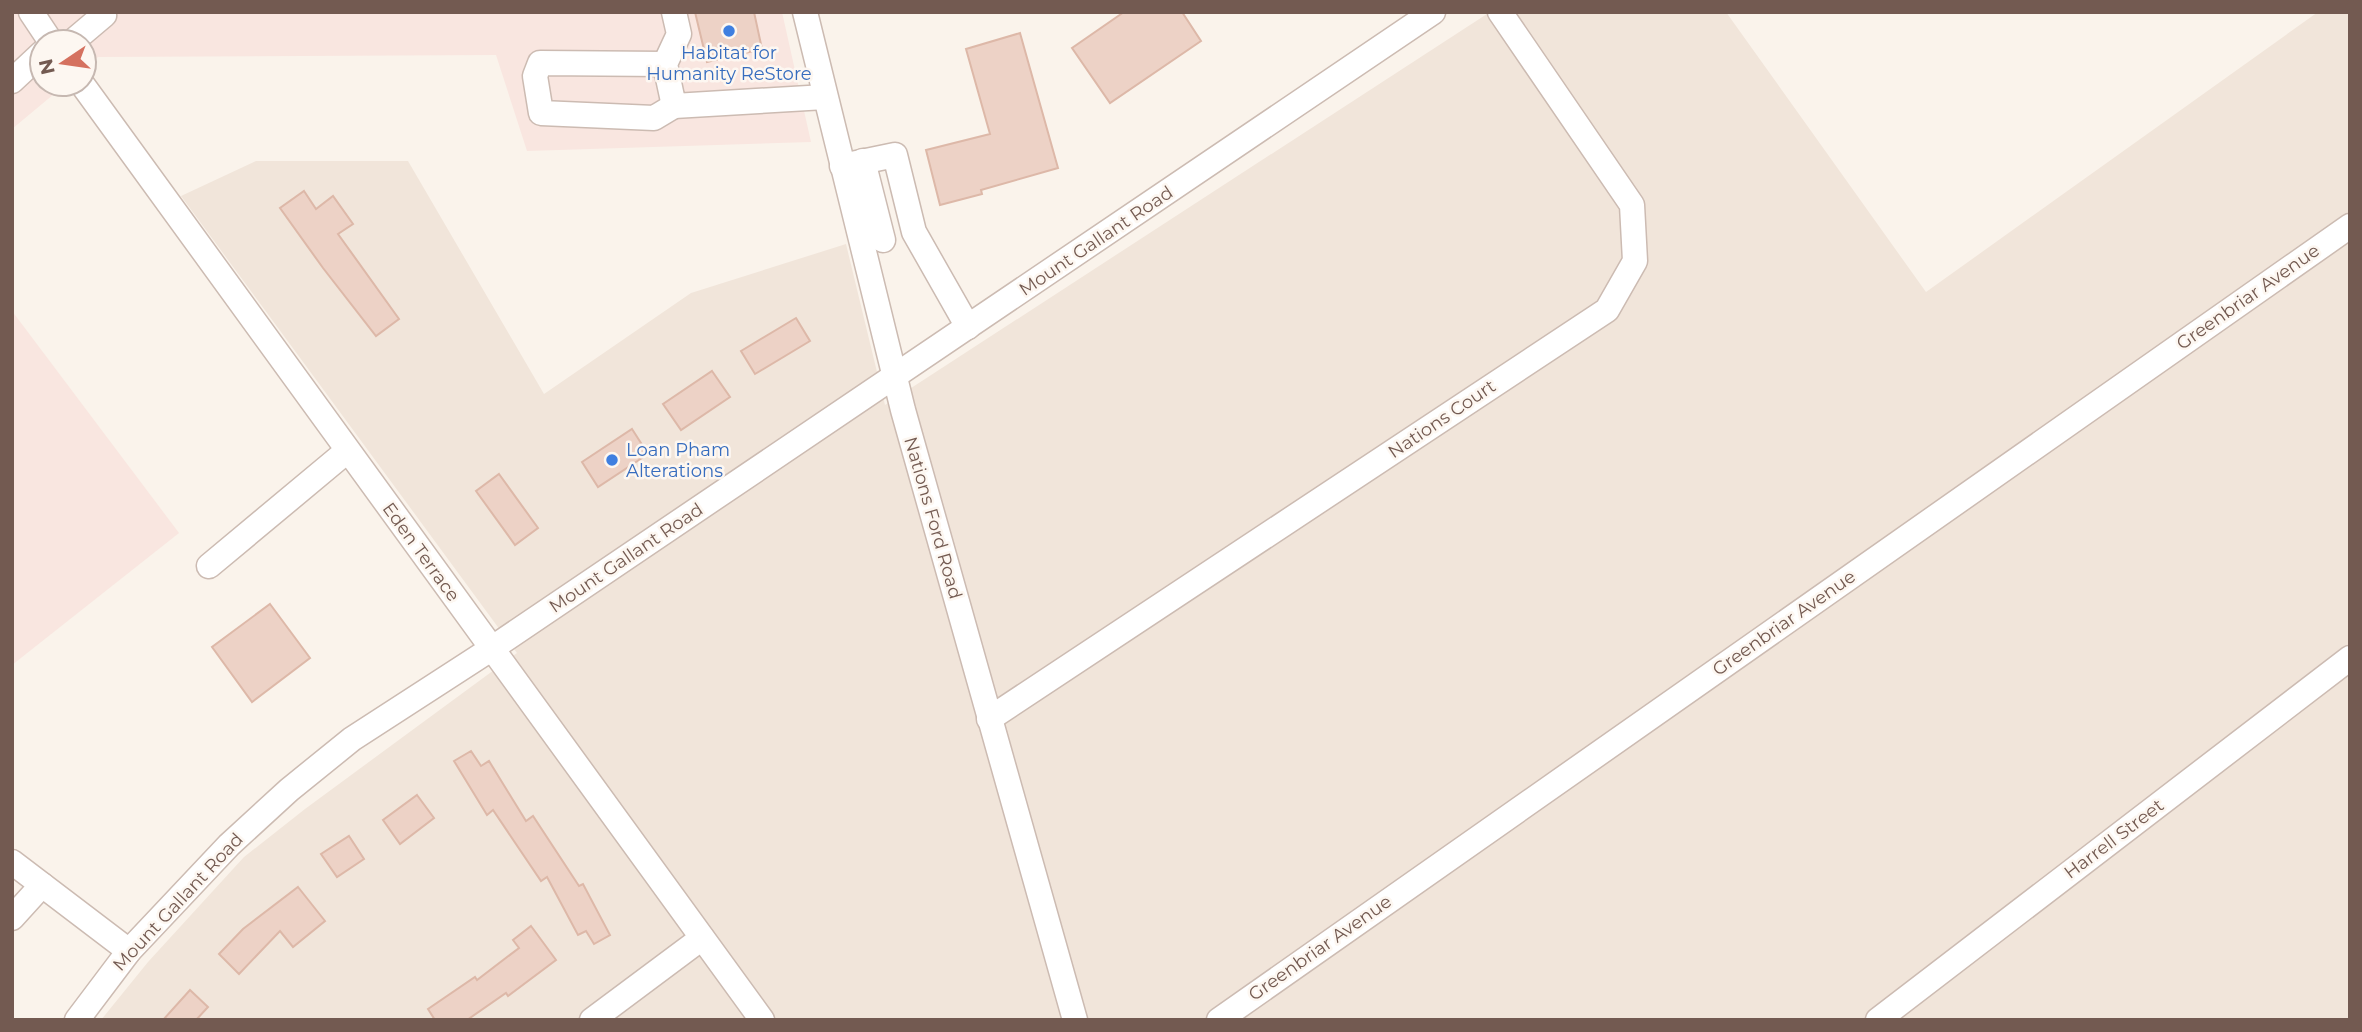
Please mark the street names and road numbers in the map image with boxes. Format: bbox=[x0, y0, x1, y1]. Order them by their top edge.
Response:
street label: Mount Gallant Road bbox=[1015, 181, 1177, 301]
street label: Greenbriar Avenue bbox=[2172, 239, 2324, 355]
street label: Nations Court bbox=[1384, 375, 1500, 463]
street label: Nations Ford Road bbox=[899, 434, 967, 602]
street label: Eden Terrace bbox=[378, 498, 464, 606]
street label: Mount Gallant Road bbox=[545, 498, 707, 618]
street label: Greenbriar Avenue bbox=[1708, 565, 1860, 681]
street label: Harrell Street bbox=[2060, 794, 2168, 884]
street label: Mount Gallant Road bbox=[108, 828, 248, 976]
street label: Greenbriar Avenue bbox=[1244, 890, 1396, 1006]

